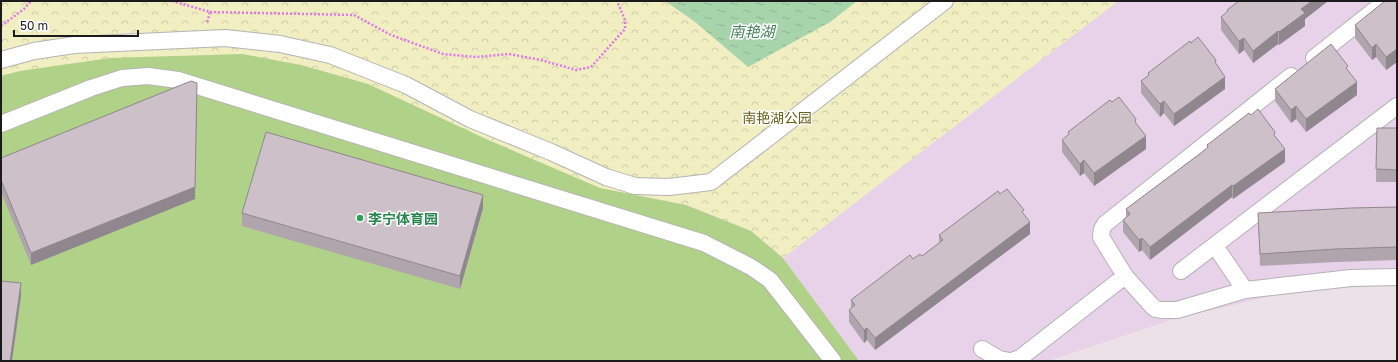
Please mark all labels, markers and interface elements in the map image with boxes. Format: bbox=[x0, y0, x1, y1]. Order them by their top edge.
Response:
scale bar bbox=[14, 12, 138, 38]
text: 50 m bbox=[20, 18, 48, 33]
water label: 南艳湖 bbox=[729, 22, 776, 40]
park label: 南艳湖公园 bbox=[742, 109, 812, 126]
place label: 李宁体育园 bbox=[368, 210, 438, 227]
marker: 李宁体育园 bbox=[355, 213, 365, 223]

